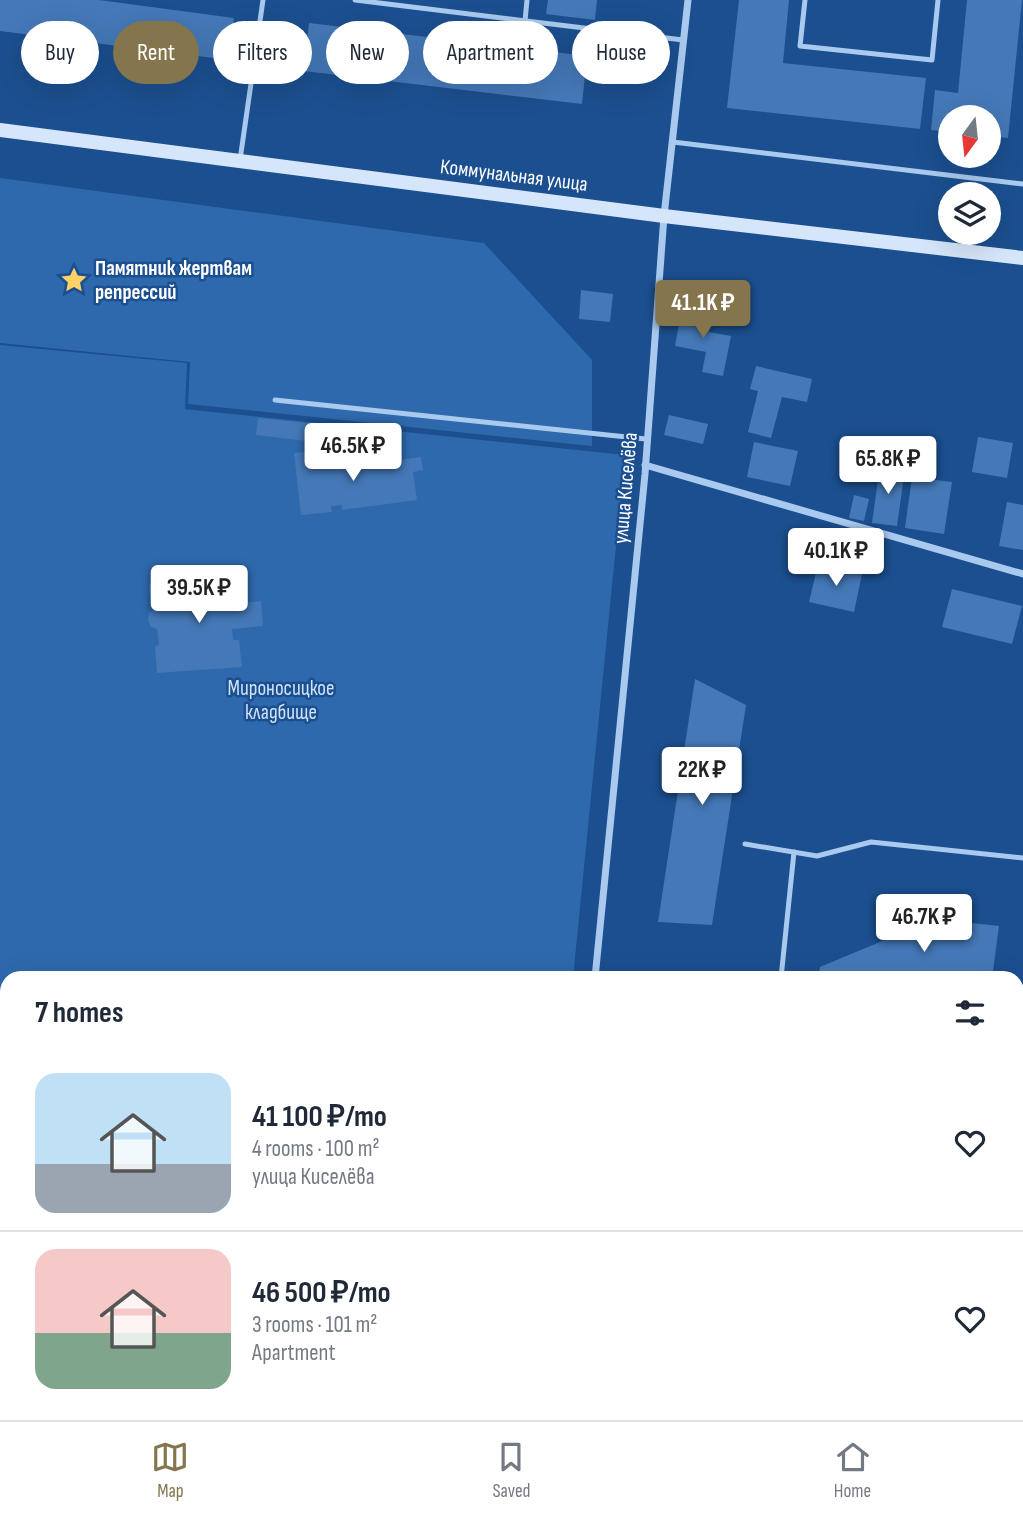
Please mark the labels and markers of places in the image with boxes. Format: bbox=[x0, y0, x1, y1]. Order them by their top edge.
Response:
place label: Памятник жертвам репрессий bbox=[95, 256, 252, 305]
place icon: Памятник жертвам репрессий bbox=[59, 265, 89, 295]
pin: 41.1K ₽ bbox=[638, 280, 768, 340]
pin: 46.5K ₽ bbox=[288, 424, 418, 483]
pin: 65.8K ₽ bbox=[823, 436, 953, 496]
pin: 40.1K ₽ bbox=[771, 528, 901, 588]
pin: 39.5K ₽ bbox=[134, 566, 264, 625]
pin: 22K ₽ bbox=[653, 748, 751, 807]
pin: 46.7K ₽ bbox=[859, 894, 989, 954]

